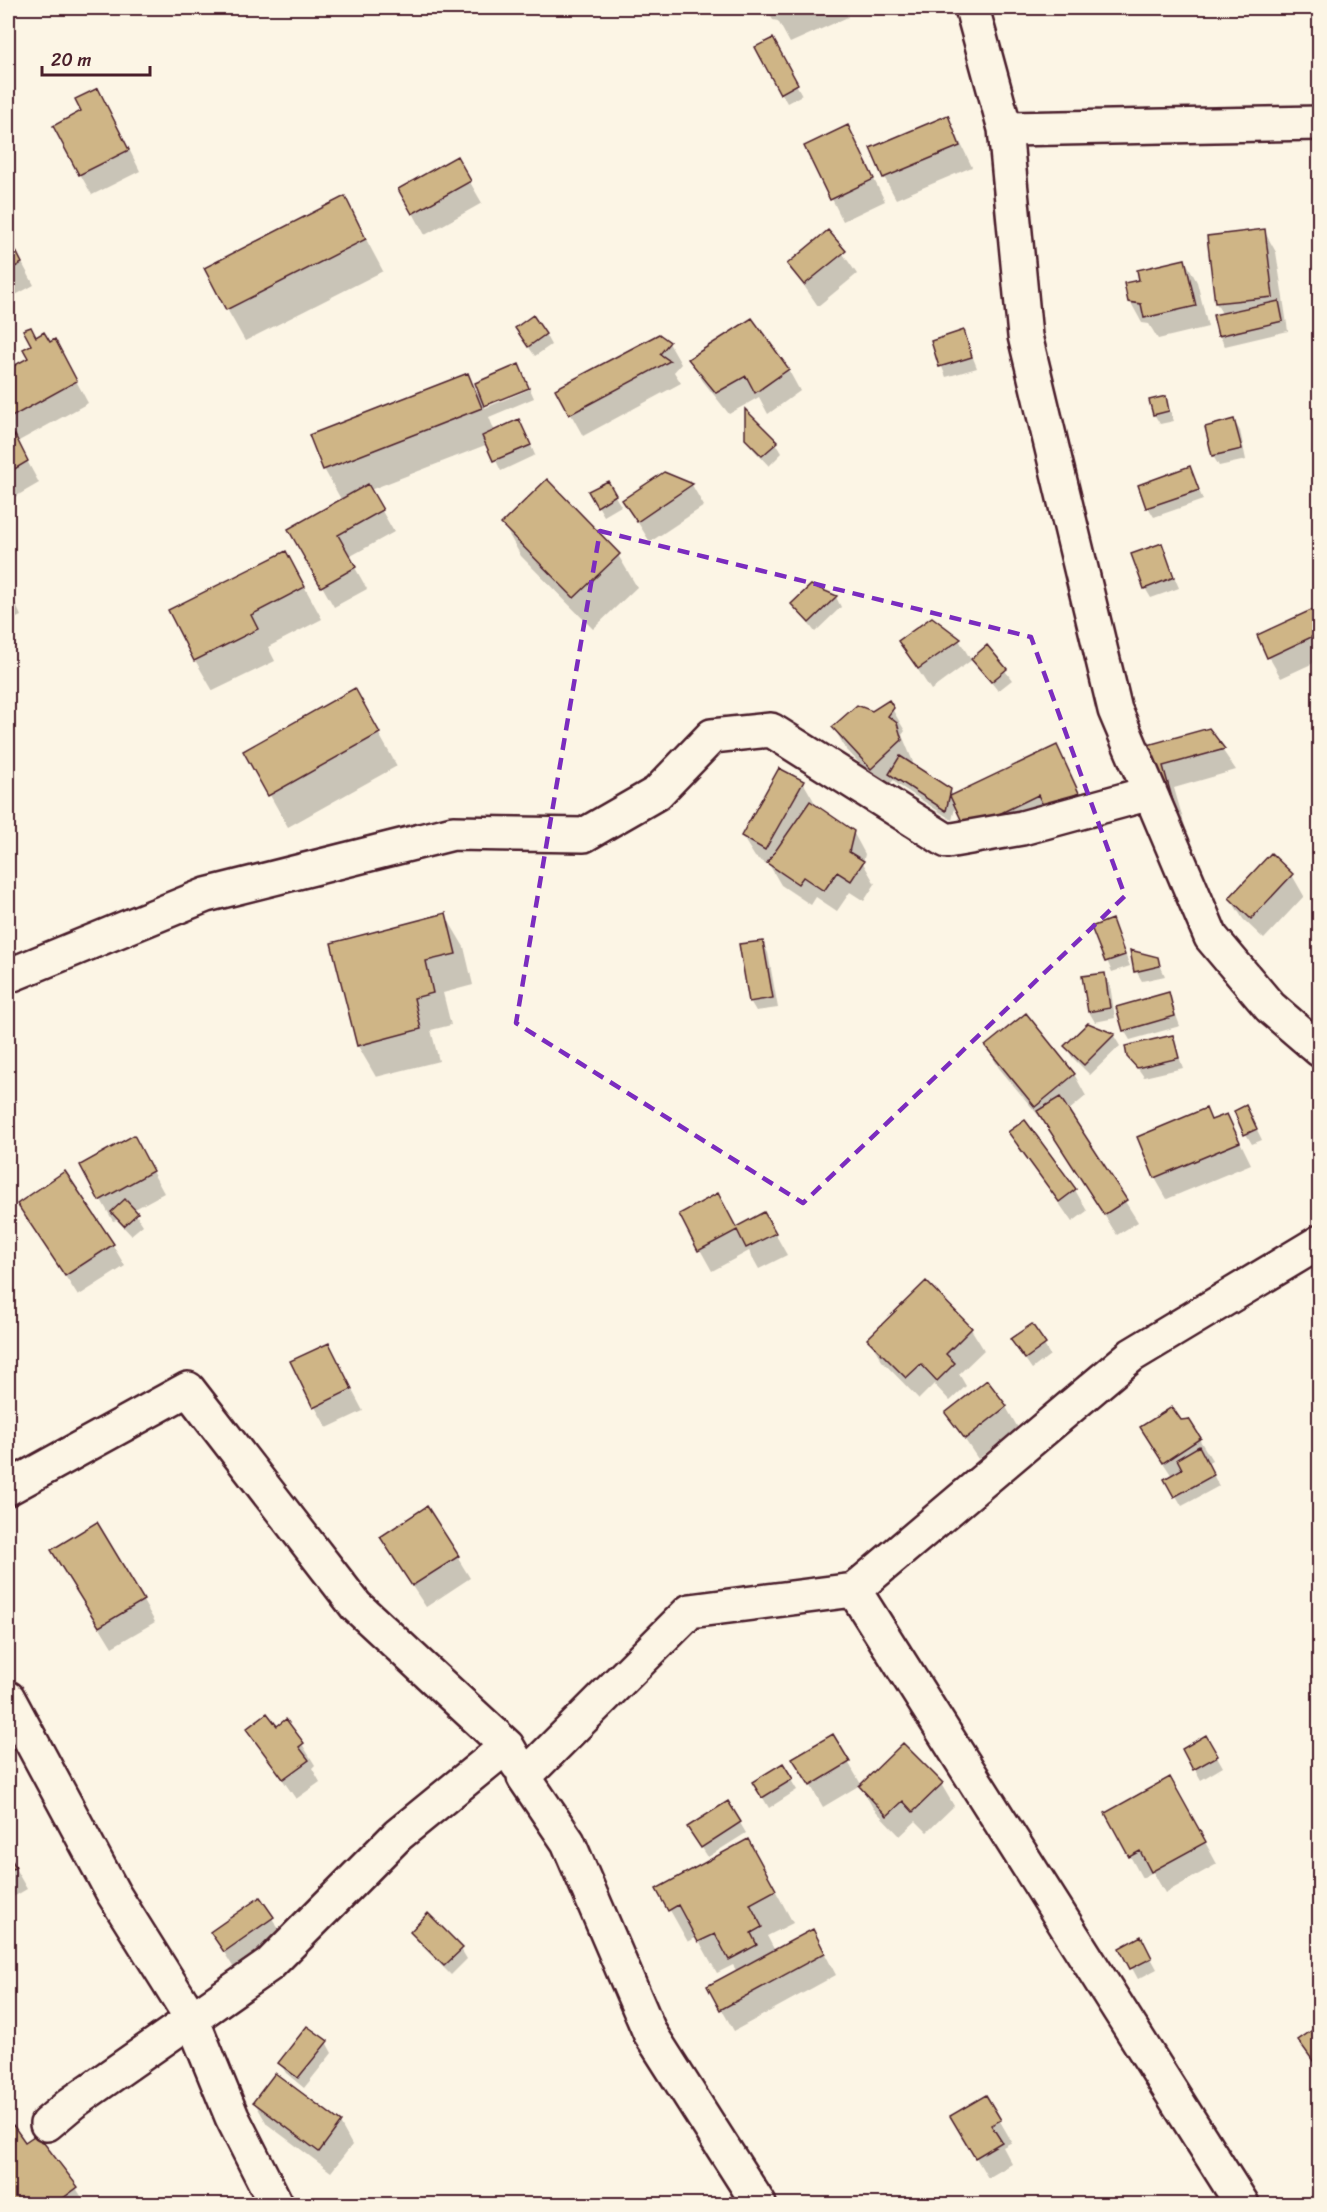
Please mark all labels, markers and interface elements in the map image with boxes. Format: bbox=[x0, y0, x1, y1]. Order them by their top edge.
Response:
scale bar bbox=[42, 39, 150, 77]
text: 20 m bbox=[51, 44, 91, 76]

